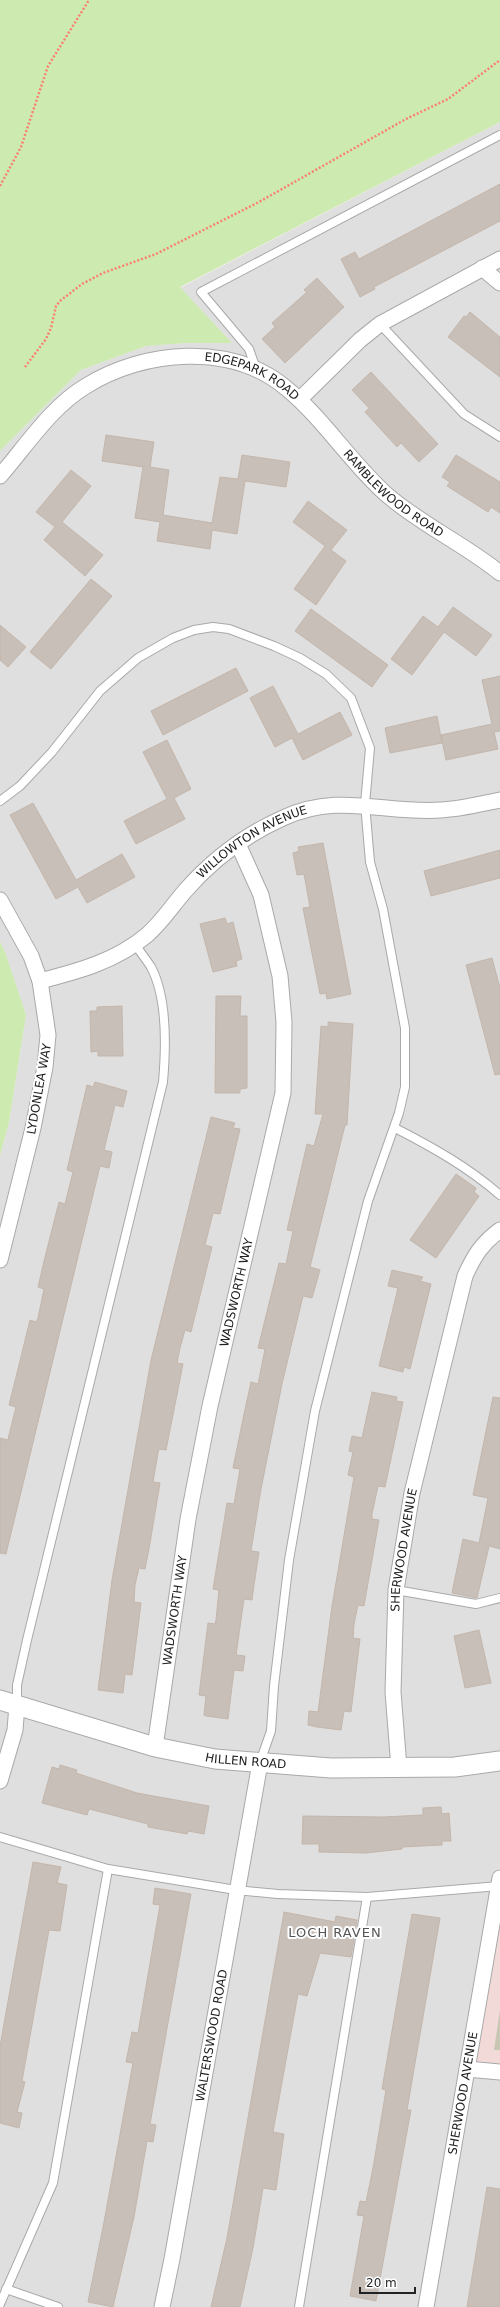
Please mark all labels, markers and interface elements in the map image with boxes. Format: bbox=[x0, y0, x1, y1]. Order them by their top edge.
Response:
street label: EDGEPARK ROAD bbox=[204, 350, 302, 403]
street label: RAMBLEWOOD ROAD bbox=[341, 447, 446, 540]
street label: WILLOWTON AVENUE bbox=[194, 803, 309, 881]
street label: LYDONLEA WAY bbox=[24, 1042, 54, 1136]
street label: WADSWORTH WAY bbox=[217, 1236, 256, 1348]
street label: SHERWOOD AVENUE bbox=[388, 1487, 420, 1612]
street label: WADSWORTH WAY bbox=[160, 1554, 190, 1666]
street label: HILLEN ROAD bbox=[204, 1750, 287, 1772]
district label: LOCH RAVEN bbox=[288, 1925, 382, 1940]
street label: WALTERSWOOD ROAD bbox=[193, 1968, 230, 2103]
street label: SHERWOOD AVENUE bbox=[445, 2031, 480, 2156]
scale bar bbox=[360, 2269, 415, 2295]
text: 20 m bbox=[366, 2276, 397, 2290]

